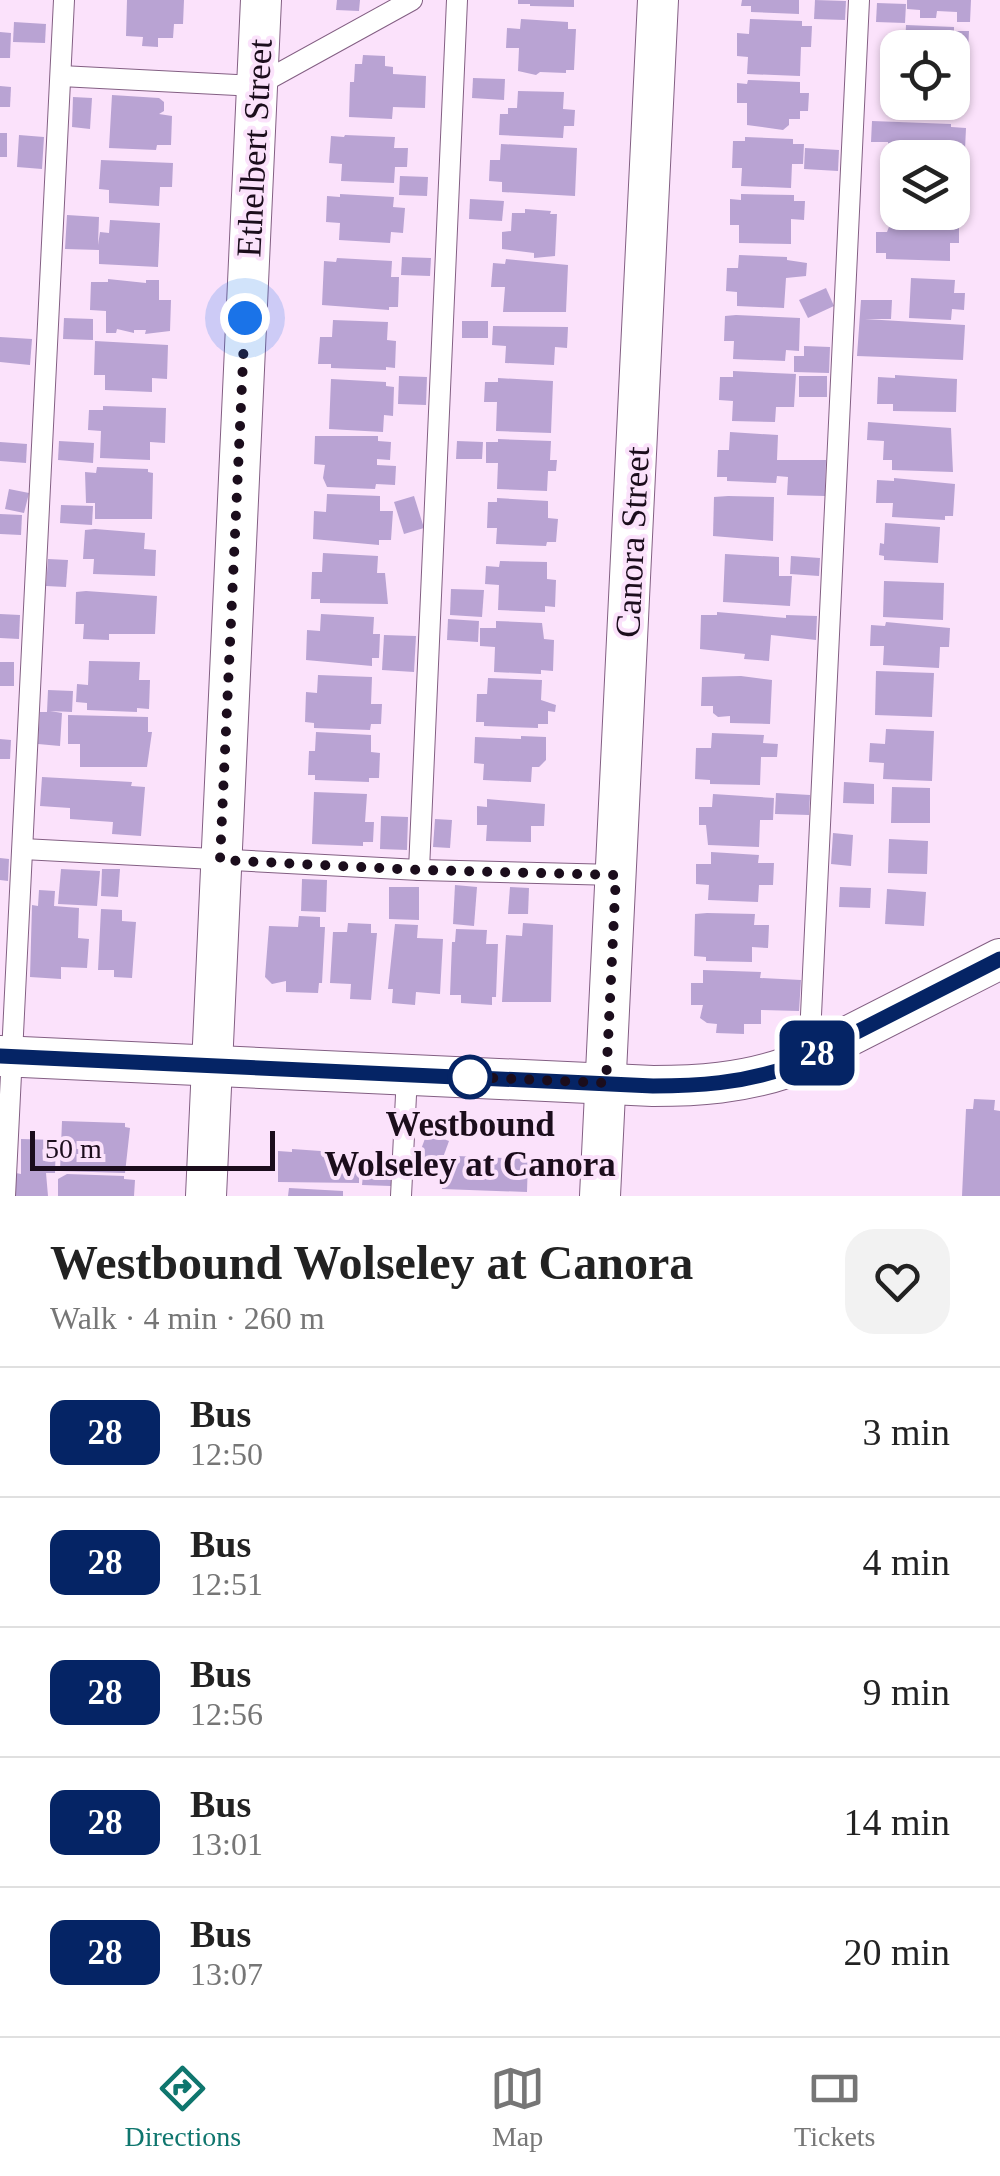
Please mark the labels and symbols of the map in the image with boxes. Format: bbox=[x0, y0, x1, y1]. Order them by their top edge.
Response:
street label: Ethelbert Street bbox=[229, 38, 280, 258]
your location bbox=[220, 293, 270, 343]
street label: Canora Street bbox=[608, 445, 657, 639]
line badge: 28 bbox=[772, 1020, 862, 1086]
marker: Westbound Wolseley at Canora bbox=[449, 1056, 491, 1098]
place label: Westbound Wolseley at Canora bbox=[324, 1105, 616, 1184]
scale bar bbox=[30, 1126, 275, 1170]

